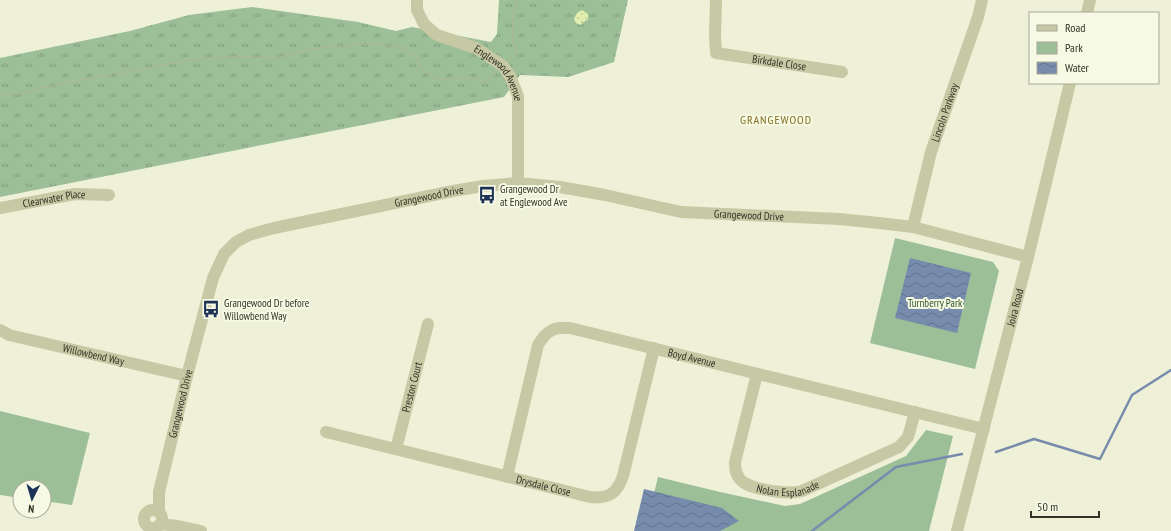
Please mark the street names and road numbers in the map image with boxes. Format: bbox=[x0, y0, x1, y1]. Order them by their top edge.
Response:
street label: Englewood Avenue bbox=[471, 42, 525, 101]
street label: Birkdale Close bbox=[751, 52, 808, 74]
street label: Lincoln Parkway bbox=[928, 80, 962, 144]
street label: Grangewood Drive bbox=[393, 182, 465, 210]
street label: Clearwater Place bbox=[22, 187, 86, 211]
street label: Grangewood Drive bbox=[714, 206, 785, 224]
street label: Joira Road bbox=[1003, 287, 1027, 329]
street label: Willowbend Way bbox=[61, 341, 126, 369]
street label: Boyd Avenue bbox=[667, 345, 718, 370]
street label: Preston Court bbox=[399, 360, 425, 414]
street label: Grangewood Drive bbox=[165, 367, 196, 439]
street label: Drysdale Close bbox=[515, 472, 573, 499]
street label: Nolan Esplanade bbox=[755, 477, 822, 499]

